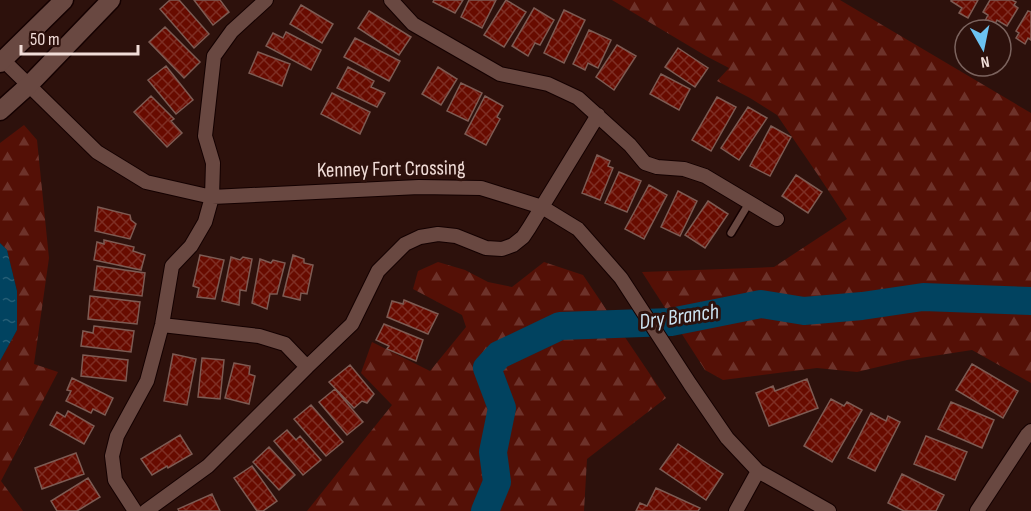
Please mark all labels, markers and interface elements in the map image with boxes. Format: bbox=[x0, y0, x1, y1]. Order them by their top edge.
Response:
scale bar bbox=[21, 18, 138, 56]
north arrow bbox=[953, 18, 1013, 78]
text: 50 m bbox=[30, 29, 60, 50]
text: N bbox=[979, 51, 991, 71]
street label: Kenney Fort Crossing bbox=[317, 155, 465, 183]
water label: Dry Branch bbox=[637, 298, 721, 336]

